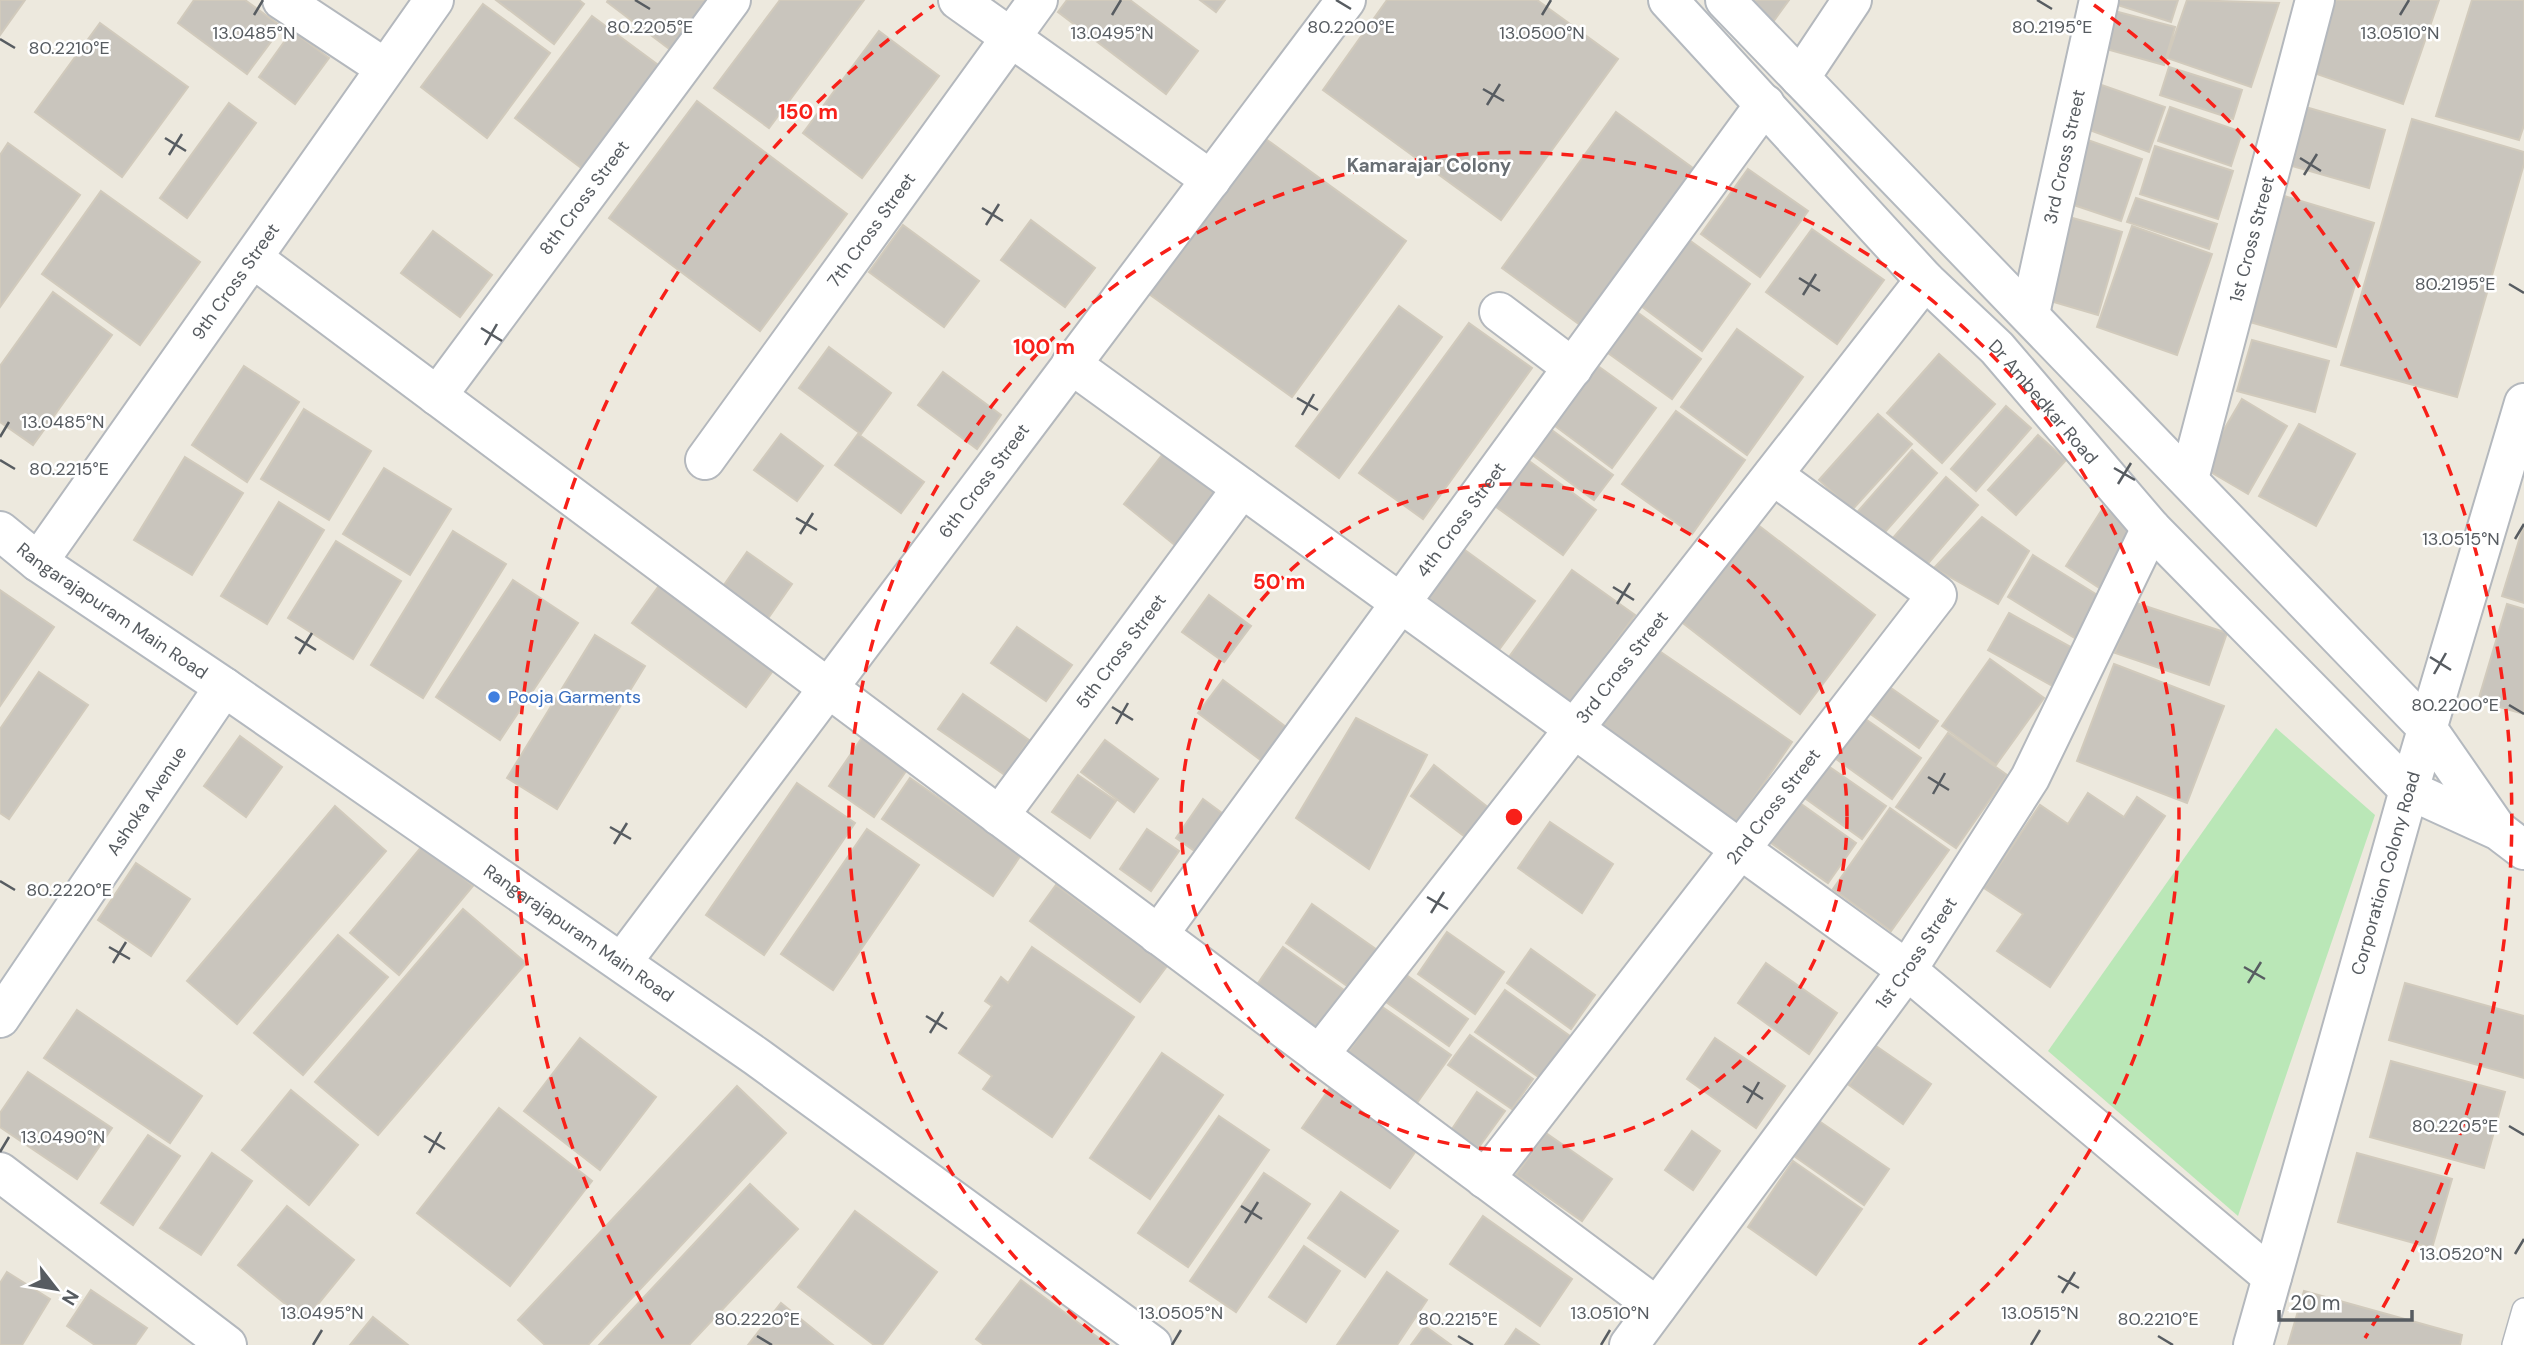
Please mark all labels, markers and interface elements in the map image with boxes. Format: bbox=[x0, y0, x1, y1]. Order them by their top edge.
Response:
text: 80.2205°E bbox=[607, 15, 693, 39]
text: 80.2200°E bbox=[1307, 15, 1395, 39]
text: 80.2195°E bbox=[2012, 15, 2092, 39]
text: 13.0485°N bbox=[213, 21, 295, 45]
text: 13.0495°N bbox=[1070, 21, 1154, 45]
text: 13.0500°N bbox=[1499, 21, 1585, 45]
text: 13.0510°N bbox=[2361, 21, 2439, 45]
text: 80.2210°E bbox=[28, 36, 110, 60]
street label: 3rd Cross Street bbox=[2038, 87, 2091, 226]
text: 150 m bbox=[778, 98, 838, 126]
street label: 8th Cross Street bbox=[534, 136, 635, 260]
district label: Kamarajar Colony bbox=[1347, 153, 1512, 178]
street label: 7th Cross Street bbox=[822, 168, 921, 292]
street label: 1st Cross Street bbox=[2224, 173, 2280, 305]
street label: 9th Cross Street bbox=[186, 219, 285, 345]
text: 80.2195°E bbox=[2415, 272, 2495, 296]
text: 100 m bbox=[1013, 333, 1075, 361]
street label: Dr Ambedkar Road bbox=[1983, 334, 2103, 469]
text: 13.0485°N bbox=[22, 410, 104, 434]
street label: 6th Cross Street bbox=[933, 419, 1035, 543]
text: 80.2215°E bbox=[29, 457, 109, 481]
street label: 4th Cross Street bbox=[1411, 458, 1511, 582]
text: 13.0515°N bbox=[2422, 527, 2500, 551]
street label: Rangarajapuram Main Road bbox=[12, 537, 212, 685]
text: 50 m bbox=[1253, 568, 1305, 596]
street label: 5th Cross Street bbox=[1071, 589, 1171, 713]
street label: 3rd Cross Street bbox=[1570, 606, 1674, 729]
place label: Pooja Garments bbox=[508, 685, 641, 709]
marker: Pooja Garments bbox=[486, 689, 502, 705]
text: 80.2200°E bbox=[2411, 693, 2499, 717]
street label: Ashoka Avenue bbox=[101, 742, 192, 860]
street label: 2nd Cross Street bbox=[1721, 744, 1826, 870]
street label: Corporation Colony Road bbox=[2346, 768, 2426, 978]
centre of rings bbox=[1502, 805, 1526, 829]
street label: Rangarajapuram Main Road bbox=[479, 859, 679, 1008]
text: 80.2220°E bbox=[26, 878, 112, 902]
street label: 1st Cross Street bbox=[1870, 893, 1963, 1014]
text: 80.2205°E bbox=[2412, 1114, 2498, 1138]
text: 13.0490°N bbox=[21, 1125, 105, 1149]
text: 13.0520°N bbox=[2419, 1242, 2503, 1266]
north arrow bbox=[21, 1254, 91, 1324]
scale bar bbox=[2279, 1278, 2412, 1322]
text: N bbox=[56, 1285, 84, 1310]
text: 20 m bbox=[2290, 1289, 2341, 1317]
text: 13.0495°N bbox=[280, 1301, 364, 1325]
text: 13.0505°N bbox=[1139, 1301, 1223, 1325]
text: 13.0510°N bbox=[1571, 1301, 1649, 1325]
text: 13.0515°N bbox=[2001, 1301, 2079, 1325]
text: 80.2220°E bbox=[714, 1307, 800, 1331]
text: 80.2215°E bbox=[1418, 1307, 1498, 1331]
text: 80.2210°E bbox=[2117, 1307, 2199, 1331]

